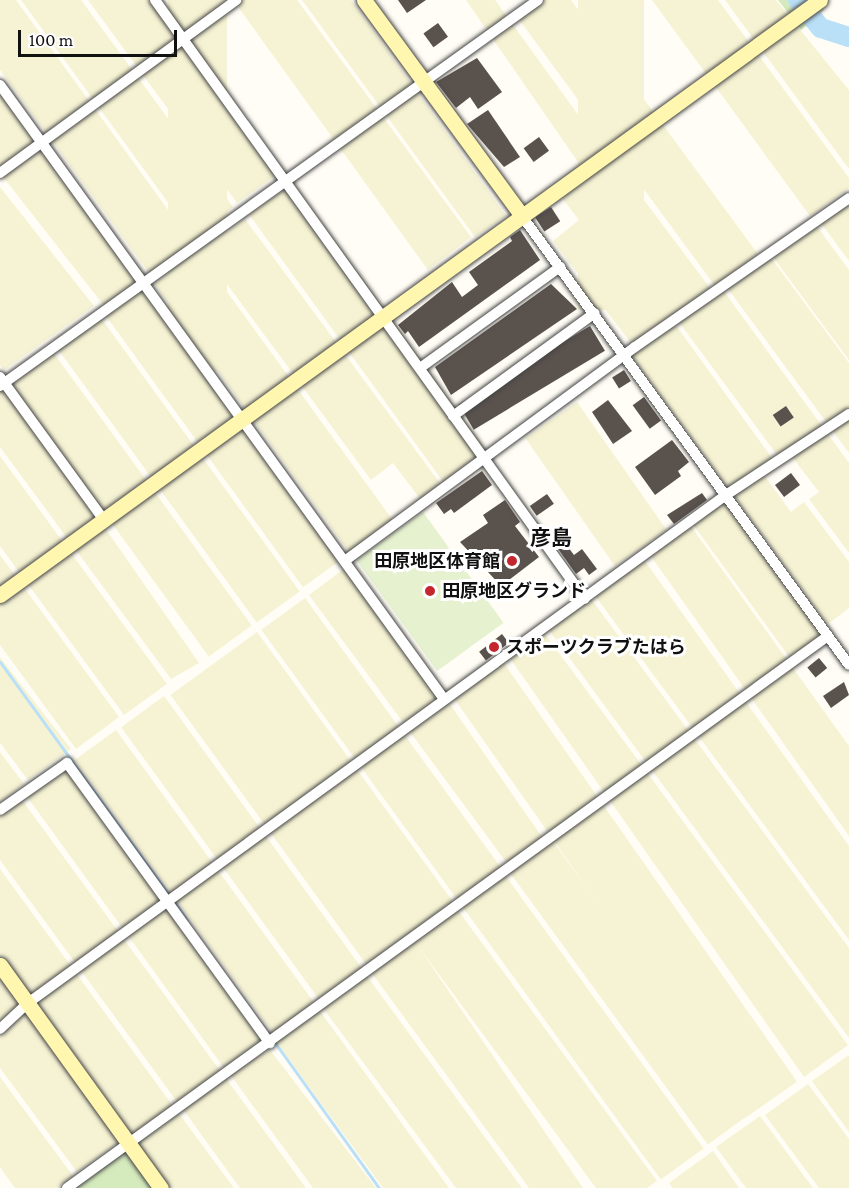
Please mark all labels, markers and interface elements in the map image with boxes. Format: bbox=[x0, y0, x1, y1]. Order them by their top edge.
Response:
scale bar bbox=[21, 18, 180, 56]
text: 100 m bbox=[29, 30, 73, 50]
district label: 彦島 bbox=[530, 525, 572, 551]
place label: 田原地区体育館 bbox=[374, 550, 500, 572]
marker: 田原地区体育館 bbox=[505, 554, 519, 568]
place label: 田原地区グランド bbox=[442, 580, 586, 602]
marker: 田原地区グランド bbox=[423, 584, 437, 598]
place label: スポーツクラブたはら bbox=[506, 636, 686, 658]
marker: スポーツクラブたはら bbox=[487, 640, 501, 654]

